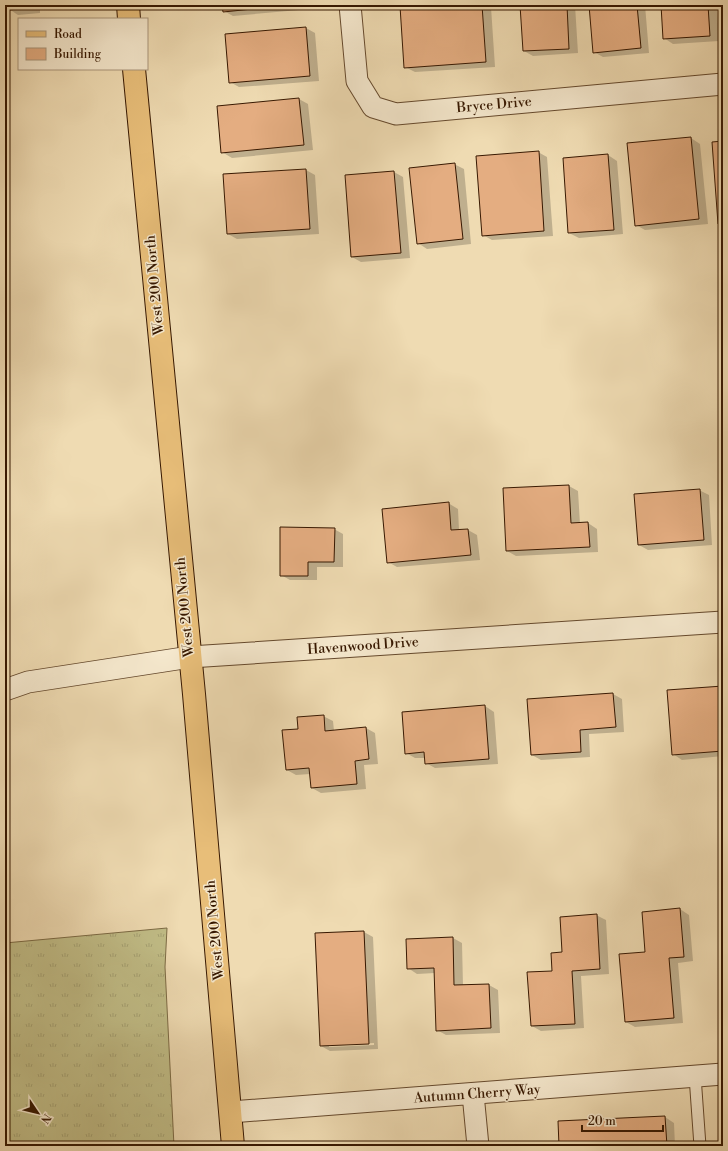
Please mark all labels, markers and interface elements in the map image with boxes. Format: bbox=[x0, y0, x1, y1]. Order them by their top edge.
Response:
legend bbox=[18, 18, 148, 70]
text: Road bbox=[54, 27, 82, 42]
text: Building bbox=[53, 47, 102, 62]
street label: Bryce Drive bbox=[455, 93, 532, 117]
street label: West 200 North bbox=[142, 234, 168, 337]
street label: West 200 North bbox=[172, 556, 198, 659]
street label: Havenwood Drive bbox=[306, 633, 420, 659]
street label: West 200 North bbox=[202, 879, 228, 982]
street label: Autumn Cherry Way bbox=[412, 1081, 541, 1107]
north arrow bbox=[18, 1093, 58, 1133]
scale bar bbox=[582, 1107, 663, 1133]
text: N bbox=[37, 1111, 54, 1126]
text: 20 m bbox=[588, 1114, 616, 1129]

